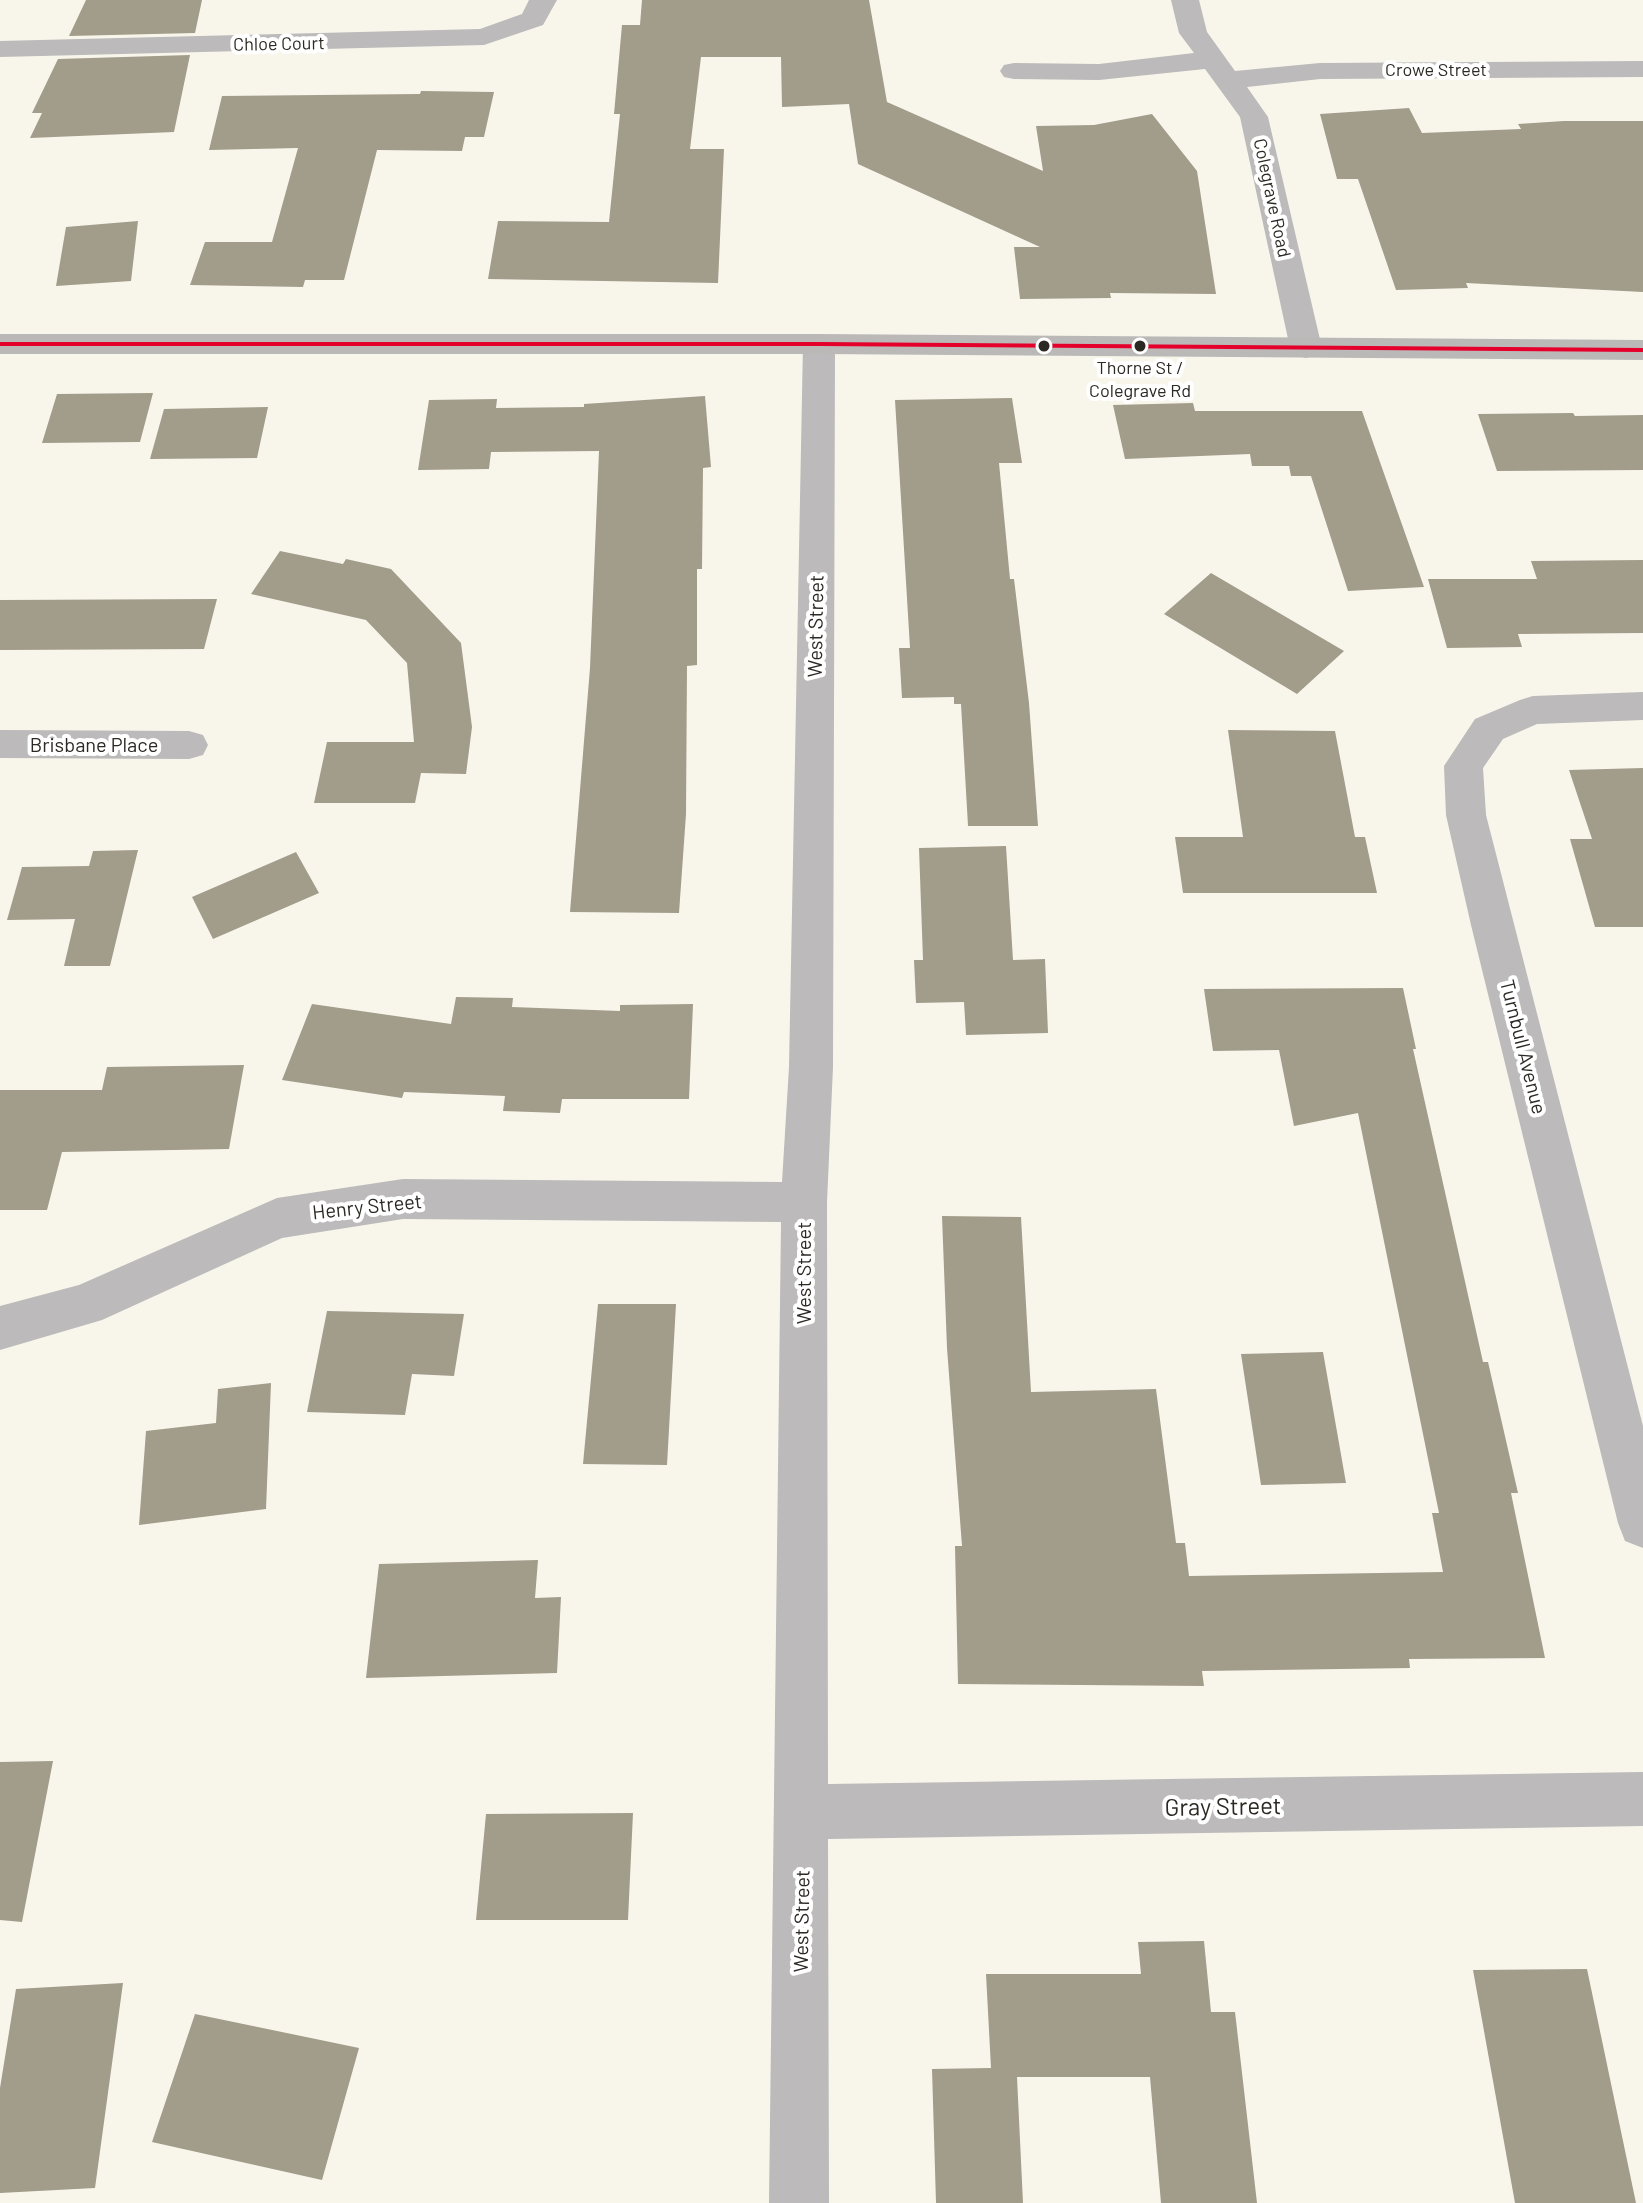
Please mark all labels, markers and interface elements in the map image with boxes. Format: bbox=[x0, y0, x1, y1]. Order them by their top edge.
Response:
street label: Chloe Court bbox=[233, 32, 325, 56]
street label: Crowe Street bbox=[1385, 59, 1487, 81]
street label: Colegrave Road bbox=[1249, 137, 1295, 259]
unlabelled marker bbox=[1036, 338, 1052, 354]
marker: Thorne St / Colegrave Rd bbox=[1132, 338, 1148, 354]
place label: Thorne St / Colegrave Rd bbox=[1089, 357, 1191, 400]
street label: West Street bbox=[803, 575, 829, 677]
street label: Brisbane Place bbox=[30, 733, 158, 757]
street label: Turnbull Avenue bbox=[1495, 977, 1551, 1117]
street label: Henry Street bbox=[311, 1189, 423, 1225]
street label: West Street bbox=[792, 1222, 816, 1324]
street label: Gray Street bbox=[1164, 1792, 1282, 1822]
street label: West Street bbox=[789, 1870, 815, 1972]

